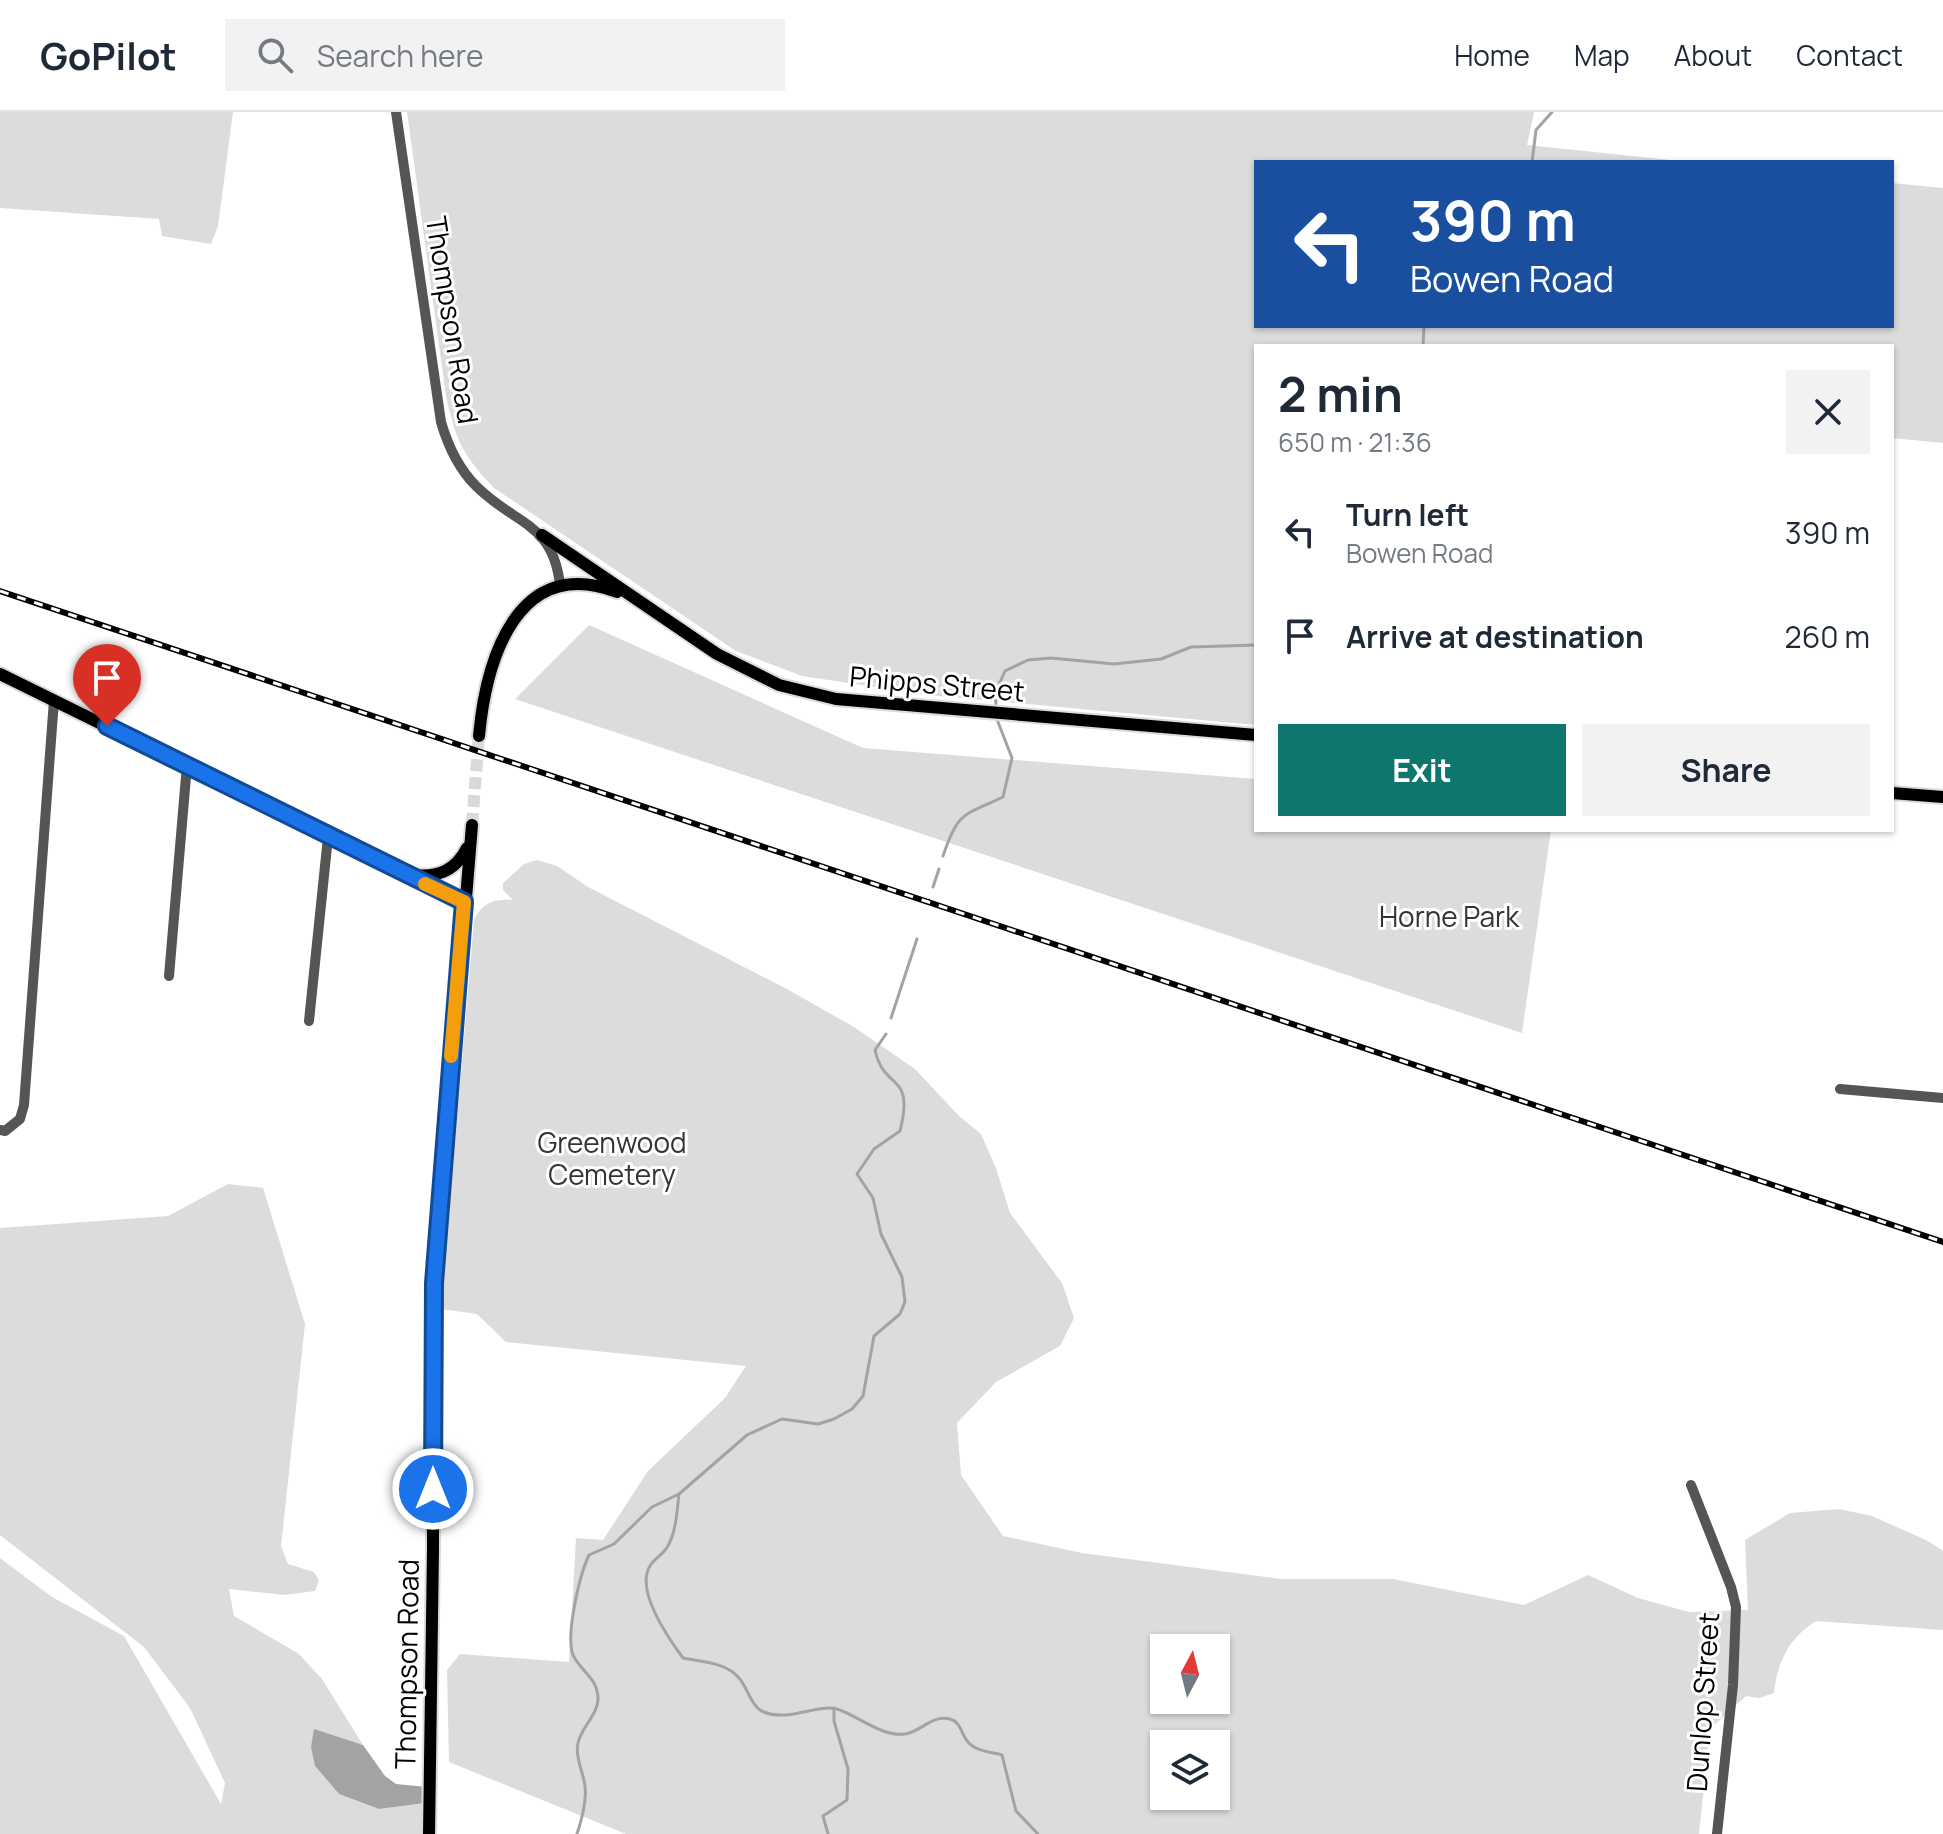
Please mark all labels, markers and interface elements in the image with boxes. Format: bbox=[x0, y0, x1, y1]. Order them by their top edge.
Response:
search box bbox=[225, 19, 785, 91]
text: GoPilot bbox=[40, 29, 177, 81]
icon: search bbox=[253, 33, 297, 77]
text: Search here bbox=[317, 35, 484, 76]
text: Home bbox=[1454, 36, 1530, 74]
text: Map bbox=[1574, 36, 1630, 74]
text: About bbox=[1674, 36, 1752, 74]
text: Contact bbox=[1796, 36, 1903, 74]
text: 390 m bbox=[1410, 181, 1576, 258]
icon: left bbox=[1278, 192, 1382, 296]
street label: Thompson Road bbox=[418, 213, 488, 426]
text: Bowen Road bbox=[1410, 254, 1614, 303]
text: 2 min bbox=[1278, 361, 1403, 426]
button: close bbox=[1786, 370, 1870, 454]
text: 650 m · 21:36 bbox=[1278, 424, 1432, 460]
text: Turn left bbox=[1346, 494, 1469, 535]
icon: left bbox=[1278, 510, 1322, 554]
text: 390 m bbox=[1785, 512, 1870, 553]
text: Bowen Road bbox=[1346, 535, 1493, 571]
icon: arrive bbox=[1278, 614, 1322, 658]
text: Arrive at destination bbox=[1346, 616, 1644, 657]
text: 260 m bbox=[1785, 616, 1870, 657]
pin bbox=[73, 644, 141, 726]
icon: arrive bbox=[85, 656, 129, 700]
street label: Phipps Street bbox=[848, 656, 1026, 710]
button: Exit bbox=[1278, 724, 1566, 816]
button: Share bbox=[1582, 724, 1870, 816]
park label: Horne Park bbox=[1379, 897, 1520, 935]
park label: Greenwood Cemetery bbox=[537, 1123, 687, 1193]
position arrow bbox=[391, 1447, 475, 1531]
street label: Thompson Road bbox=[385, 1559, 427, 1769]
street label: Dunlop Street bbox=[1677, 1611, 1727, 1793]
north arrow bbox=[1150, 1634, 1230, 1714]
map controls bbox=[1150, 1634, 1230, 1810]
button: layers bbox=[1150, 1730, 1230, 1810]

